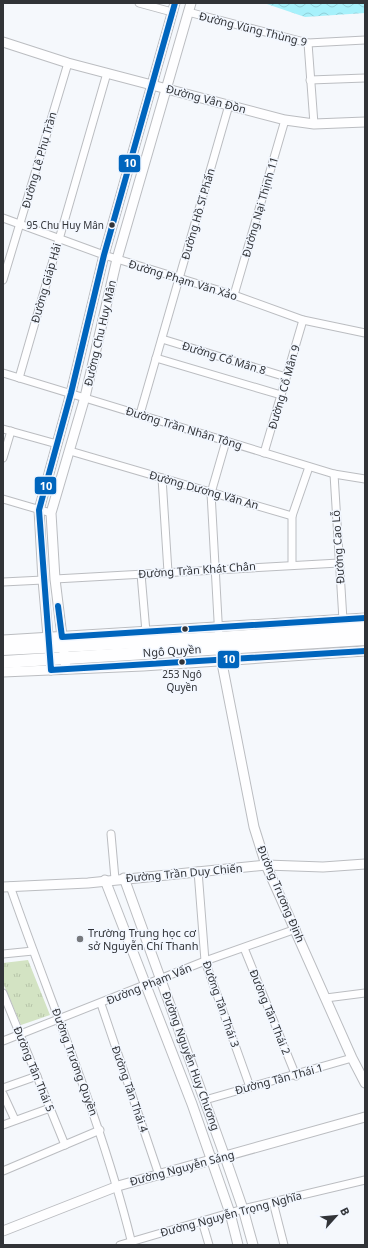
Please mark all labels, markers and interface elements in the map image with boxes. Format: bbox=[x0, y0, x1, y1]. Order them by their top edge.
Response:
street label: Đường Vũng Thùng 9 bbox=[198, 8, 309, 49]
street label: Đường Vân Đồn bbox=[164, 81, 248, 116]
street label: Đường Lê Phụ Trần bbox=[18, 110, 59, 210]
line badge: 10 bbox=[118, 154, 141, 173]
text: 10 bbox=[124, 155, 136, 170]
street label: Đường Nại Thịnh 11 bbox=[238, 155, 281, 259]
street label: Đường Hồ Sĩ Phấn bbox=[177, 166, 218, 261]
place label: 95 Chu Huy Mân bbox=[27, 218, 104, 232]
marker: 95 Chu Huy Mân bbox=[107, 220, 117, 230]
street label: Đường Giáp Hải bbox=[27, 241, 64, 325]
street label: Đường Phạm Văn Xảo bbox=[127, 256, 240, 303]
street label: Đường Chu Huy Mân bbox=[80, 278, 119, 387]
street label: Đường Cổ Mân 8 bbox=[180, 338, 268, 377]
street label: Đường Cổ Mân 9 bbox=[264, 343, 303, 431]
street label: Đường Trần Nhân Tông bbox=[124, 403, 244, 452]
street label: Đường Dương Văn An bbox=[148, 467, 261, 512]
line badge: 10 bbox=[34, 476, 57, 495]
text: 10 bbox=[40, 478, 52, 493]
street label: Đường Cao Lỗ bbox=[327, 509, 348, 584]
street label: Đường Trần Khát Chân bbox=[138, 558, 256, 581]
unlabelled marker bbox=[180, 624, 190, 634]
street label: Ngô Quyền bbox=[142, 641, 202, 660]
line badge: 10 bbox=[217, 650, 240, 669]
text: 10 bbox=[223, 651, 235, 666]
marker: 253 Ngô Quyền bbox=[177, 657, 187, 667]
place label: 253 Ngô Quyền bbox=[162, 667, 202, 694]
street label: Đường Trương Định bbox=[254, 843, 309, 945]
street label: Đường Trần Duy Chiến bbox=[125, 860, 243, 885]
place label: Trường Trung học cơ sở Nguyễn Chí Thanh bbox=[88, 925, 198, 953]
marker: Trường Trung học cơ sở Nguyễn Chí Thanh bbox=[75, 934, 85, 944]
street label: Đường Tân Thái 3 bbox=[200, 958, 243, 1049]
street label: Đường Phạm Vấn bbox=[104, 960, 194, 1007]
street label: Đường Tân Thái 2 bbox=[247, 967, 294, 1057]
street label: Đường Nguyễn Huy Chương bbox=[159, 989, 224, 1132]
street label: Đường Trương Quyền bbox=[49, 1006, 102, 1118]
street label: Đường Tân Thái 5 bbox=[11, 1024, 58, 1114]
street label: Đường Tân Thái 4 bbox=[109, 1043, 153, 1135]
street label: Đường Tân Thái 1 bbox=[233, 1060, 325, 1098]
street label: Đường Nguyễn Sáng bbox=[128, 1146, 236, 1189]
street label: Đường Nguyễn Trọng Nghĩa bbox=[158, 1187, 303, 1240]
north arrow bbox=[316, 1196, 356, 1236]
text: B bbox=[337, 1205, 354, 1218]

